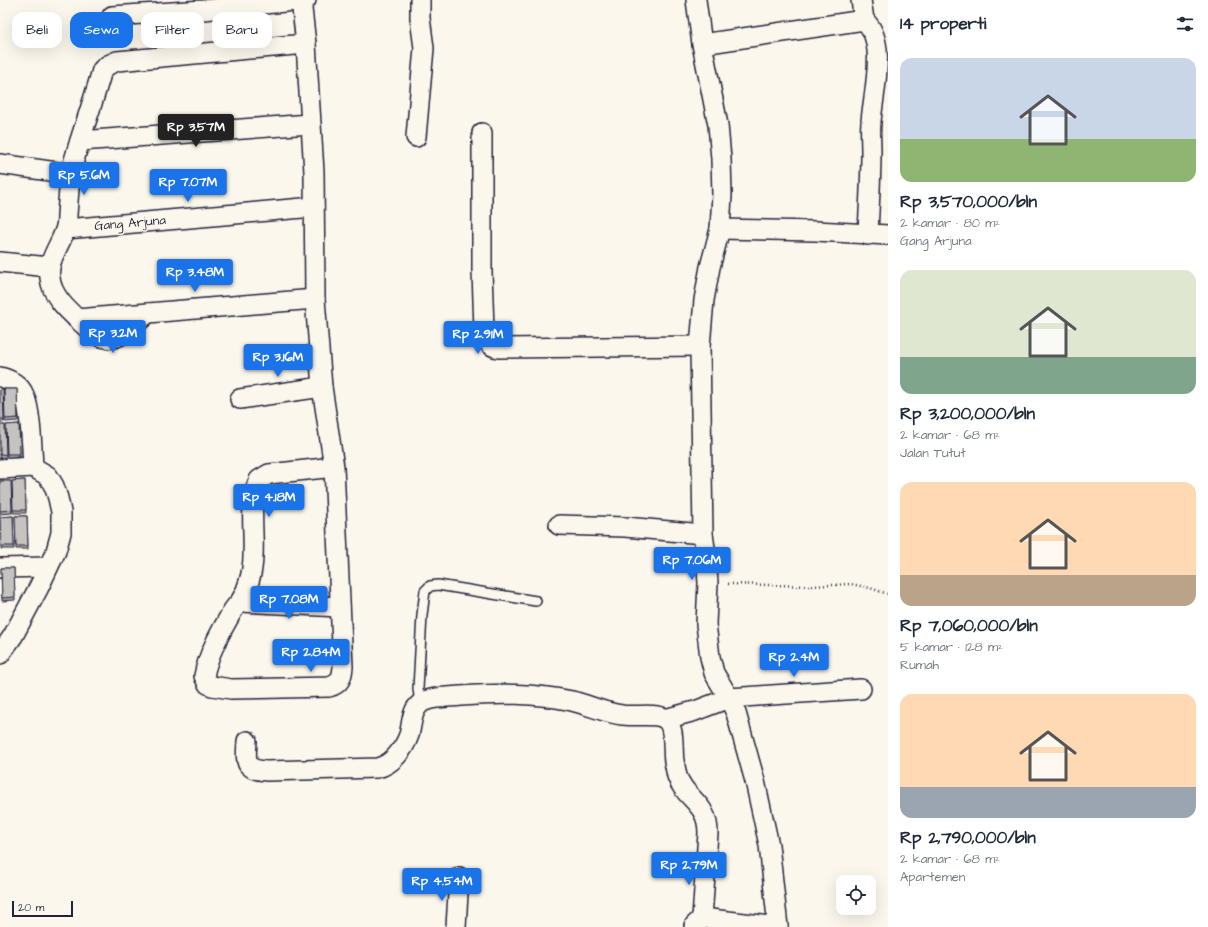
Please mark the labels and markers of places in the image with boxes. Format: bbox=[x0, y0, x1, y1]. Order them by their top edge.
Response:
pin: Rp 3.57M bbox=[155, 114, 237, 148]
pin: Rp 5.6M bbox=[47, 162, 121, 196]
pin: Rp 7.07M bbox=[147, 169, 229, 203]
pin: Rp 3.48M bbox=[154, 259, 236, 293]
pin: Rp 3.2M bbox=[76, 320, 150, 354]
pin: Rp 2.91M bbox=[437, 321, 519, 355]
pin: Rp 3.16M bbox=[237, 344, 319, 378]
pin: Rp 4.18M bbox=[228, 484, 310, 518]
pin: Rp 7.06M bbox=[651, 547, 733, 581]
pin: Rp 7.08M bbox=[248, 586, 330, 620]
pin: Rp 2.84M bbox=[270, 639, 352, 673]
pin: Rp 2.4M bbox=[757, 644, 831, 678]
pin: Rp 2.79M bbox=[648, 852, 730, 886]
pin: Rp 4.54M bbox=[401, 868, 483, 902]

